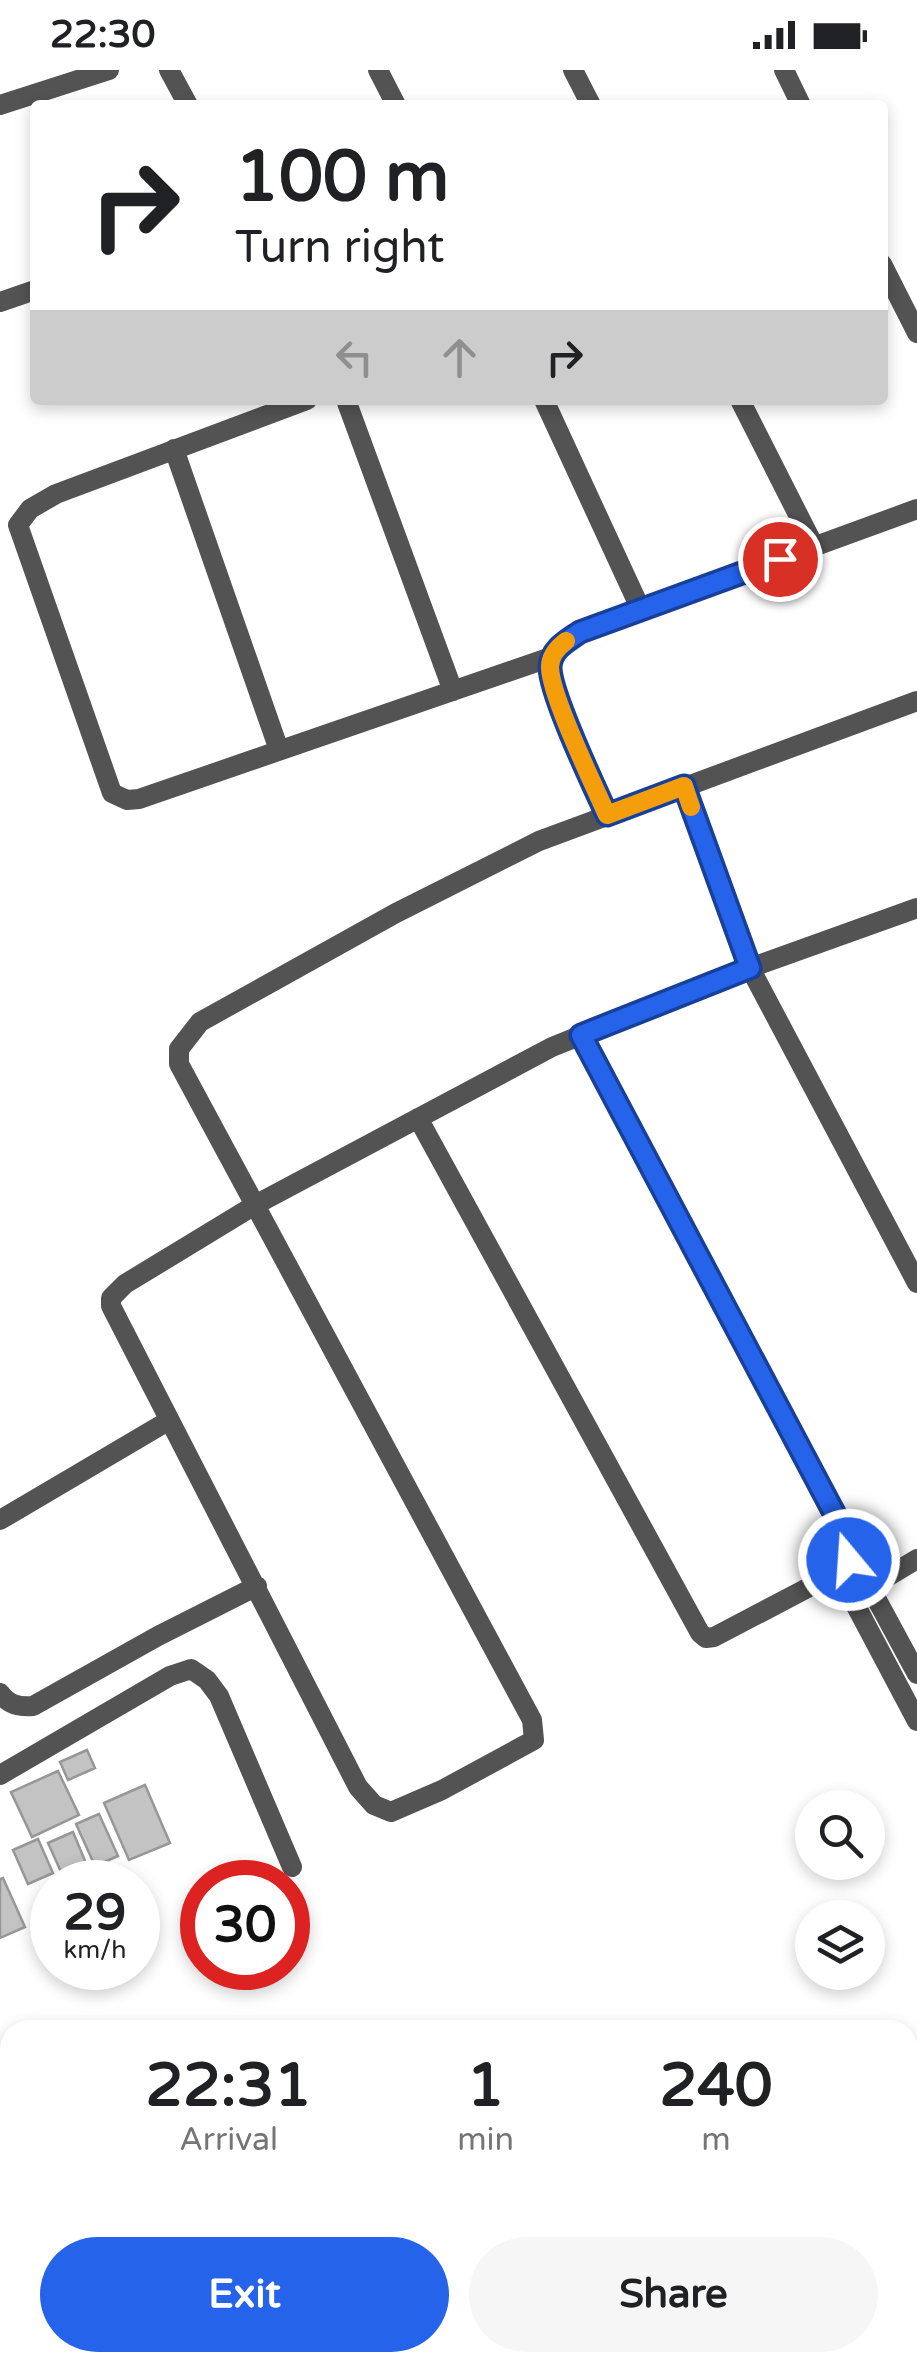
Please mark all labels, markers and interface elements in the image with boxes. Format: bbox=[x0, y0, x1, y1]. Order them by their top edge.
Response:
text: 22:30 bbox=[50, 12, 155, 58]
text: 100 m bbox=[235, 136, 449, 220]
icon: right bbox=[70, 140, 200, 270]
text: Turn right bbox=[235, 221, 444, 275]
icon: left bbox=[327, 330, 382, 385]
icon: ahead bbox=[432, 330, 487, 385]
icon: right bbox=[537, 330, 592, 385]
pin bbox=[738, 517, 823, 602]
icon: arrive bbox=[753, 532, 808, 587]
position arrow bbox=[797, 1508, 901, 1612]
map controls bbox=[795, 1790, 885, 1990]
button: search bbox=[795, 1790, 885, 1880]
speed limit sign: 30 bbox=[180, 1860, 310, 1990]
text: 29 bbox=[64, 1883, 126, 1943]
button: layers bbox=[795, 1900, 885, 1990]
text: km/h bbox=[64, 1935, 126, 1965]
text: 22:31 bbox=[145, 2050, 312, 2122]
text: 1 bbox=[467, 2050, 504, 2122]
text: 240 bbox=[659, 2050, 773, 2122]
text: Arrival bbox=[179, 2121, 278, 2159]
text: min bbox=[457, 2121, 514, 2159]
text: m bbox=[701, 2121, 731, 2159]
button: Exit bbox=[40, 2237, 449, 2352]
button: Share bbox=[469, 2237, 878, 2352]

